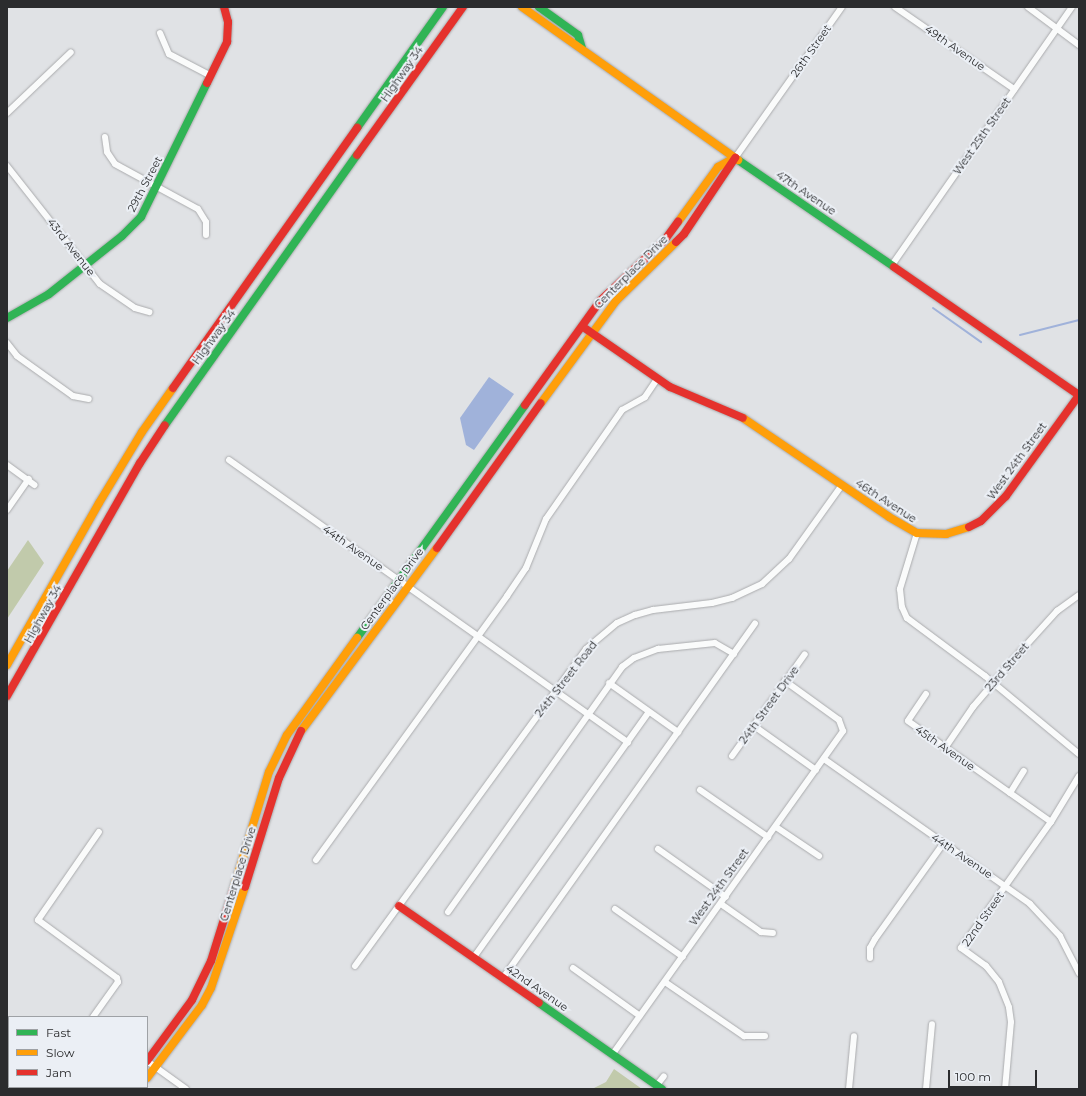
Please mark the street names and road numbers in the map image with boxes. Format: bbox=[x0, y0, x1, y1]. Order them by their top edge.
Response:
street label: 26th Street bbox=[788, 22, 834, 80]
street label: 49th Avenue bbox=[922, 22, 988, 74]
street label: Highway 34 bbox=[378, 44, 426, 104]
street label: West 25th Street bbox=[950, 95, 1014, 177]
street label: 29th Street bbox=[125, 154, 165, 214]
street label: 47th Avenue bbox=[774, 168, 838, 218]
street label: 43rd Avenue bbox=[44, 216, 98, 278]
street label: Centerplace Drive bbox=[592, 233, 670, 311]
street label: Highway 34 bbox=[190, 307, 238, 367]
street label: West 24th Street bbox=[985, 420, 1049, 502]
street label: 46th Avenue bbox=[853, 476, 919, 526]
street label: 44th Avenue bbox=[320, 522, 386, 574]
street label: Centerplace Drive bbox=[358, 545, 426, 633]
street label: Highway 34 bbox=[22, 582, 64, 646]
street label: 24th Street Road bbox=[532, 638, 600, 720]
street label: 23rd Street bbox=[982, 640, 1032, 694]
street label: 24th Street Drive bbox=[736, 663, 802, 747]
street label: 45th Avenue bbox=[913, 723, 977, 773]
street label: Centerplace Drive bbox=[217, 825, 259, 923]
street label: 44th Avenue bbox=[929, 831, 995, 881]
street label: West 24th Street bbox=[687, 846, 751, 928]
street label: 22nd Street bbox=[959, 889, 1007, 949]
street label: 42nd Avenue bbox=[503, 962, 571, 1014]

